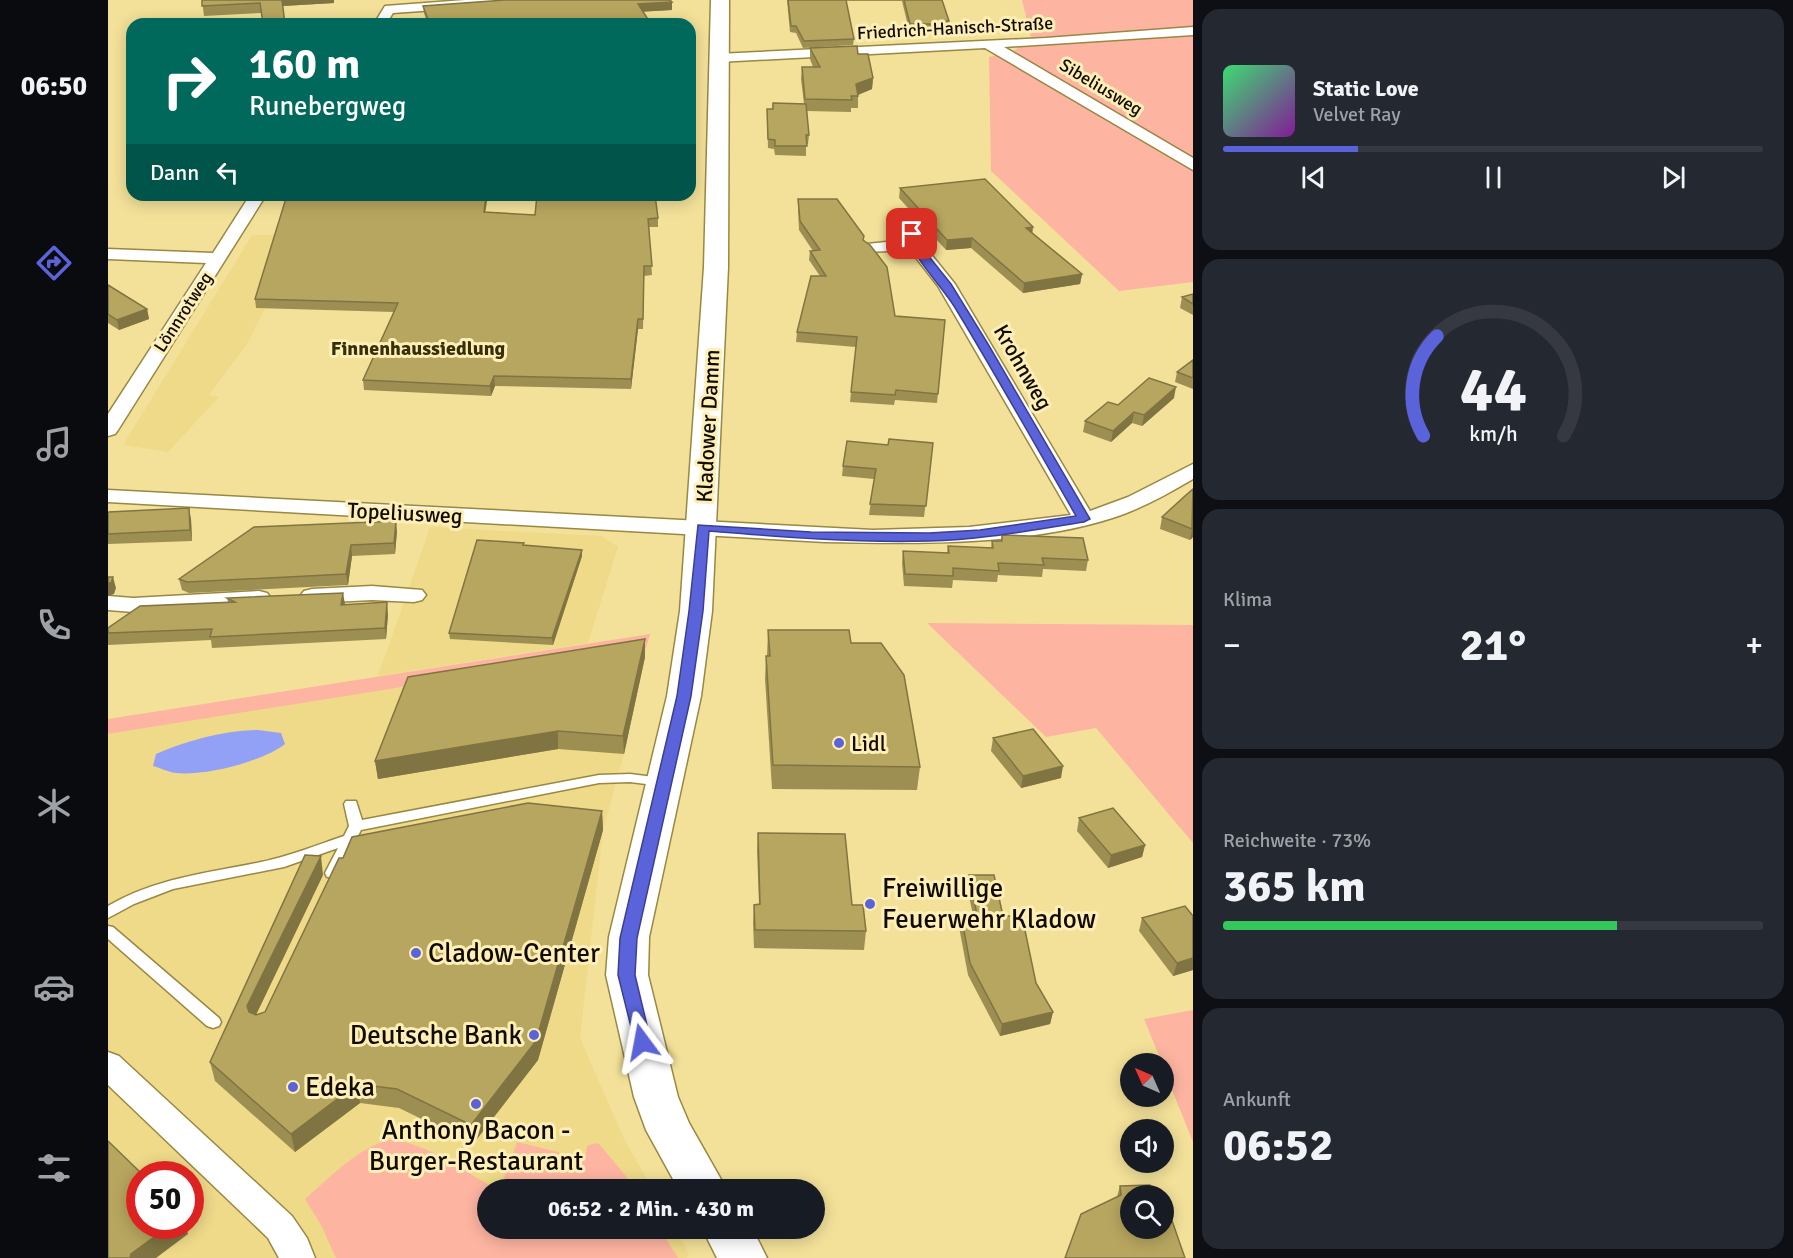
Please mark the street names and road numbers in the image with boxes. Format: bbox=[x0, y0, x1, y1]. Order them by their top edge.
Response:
street label: Friedrich-Hanisch-Straße bbox=[856, 12, 1054, 44]
street label: Sibeliusweg bbox=[1056, 54, 1146, 120]
street label: Lönnrotweg bbox=[149, 268, 217, 356]
street label: Krohnweg bbox=[988, 319, 1058, 415]
street label: Kladower Damm bbox=[691, 349, 725, 503]
street label: Topeliusweg bbox=[347, 497, 463, 529]

